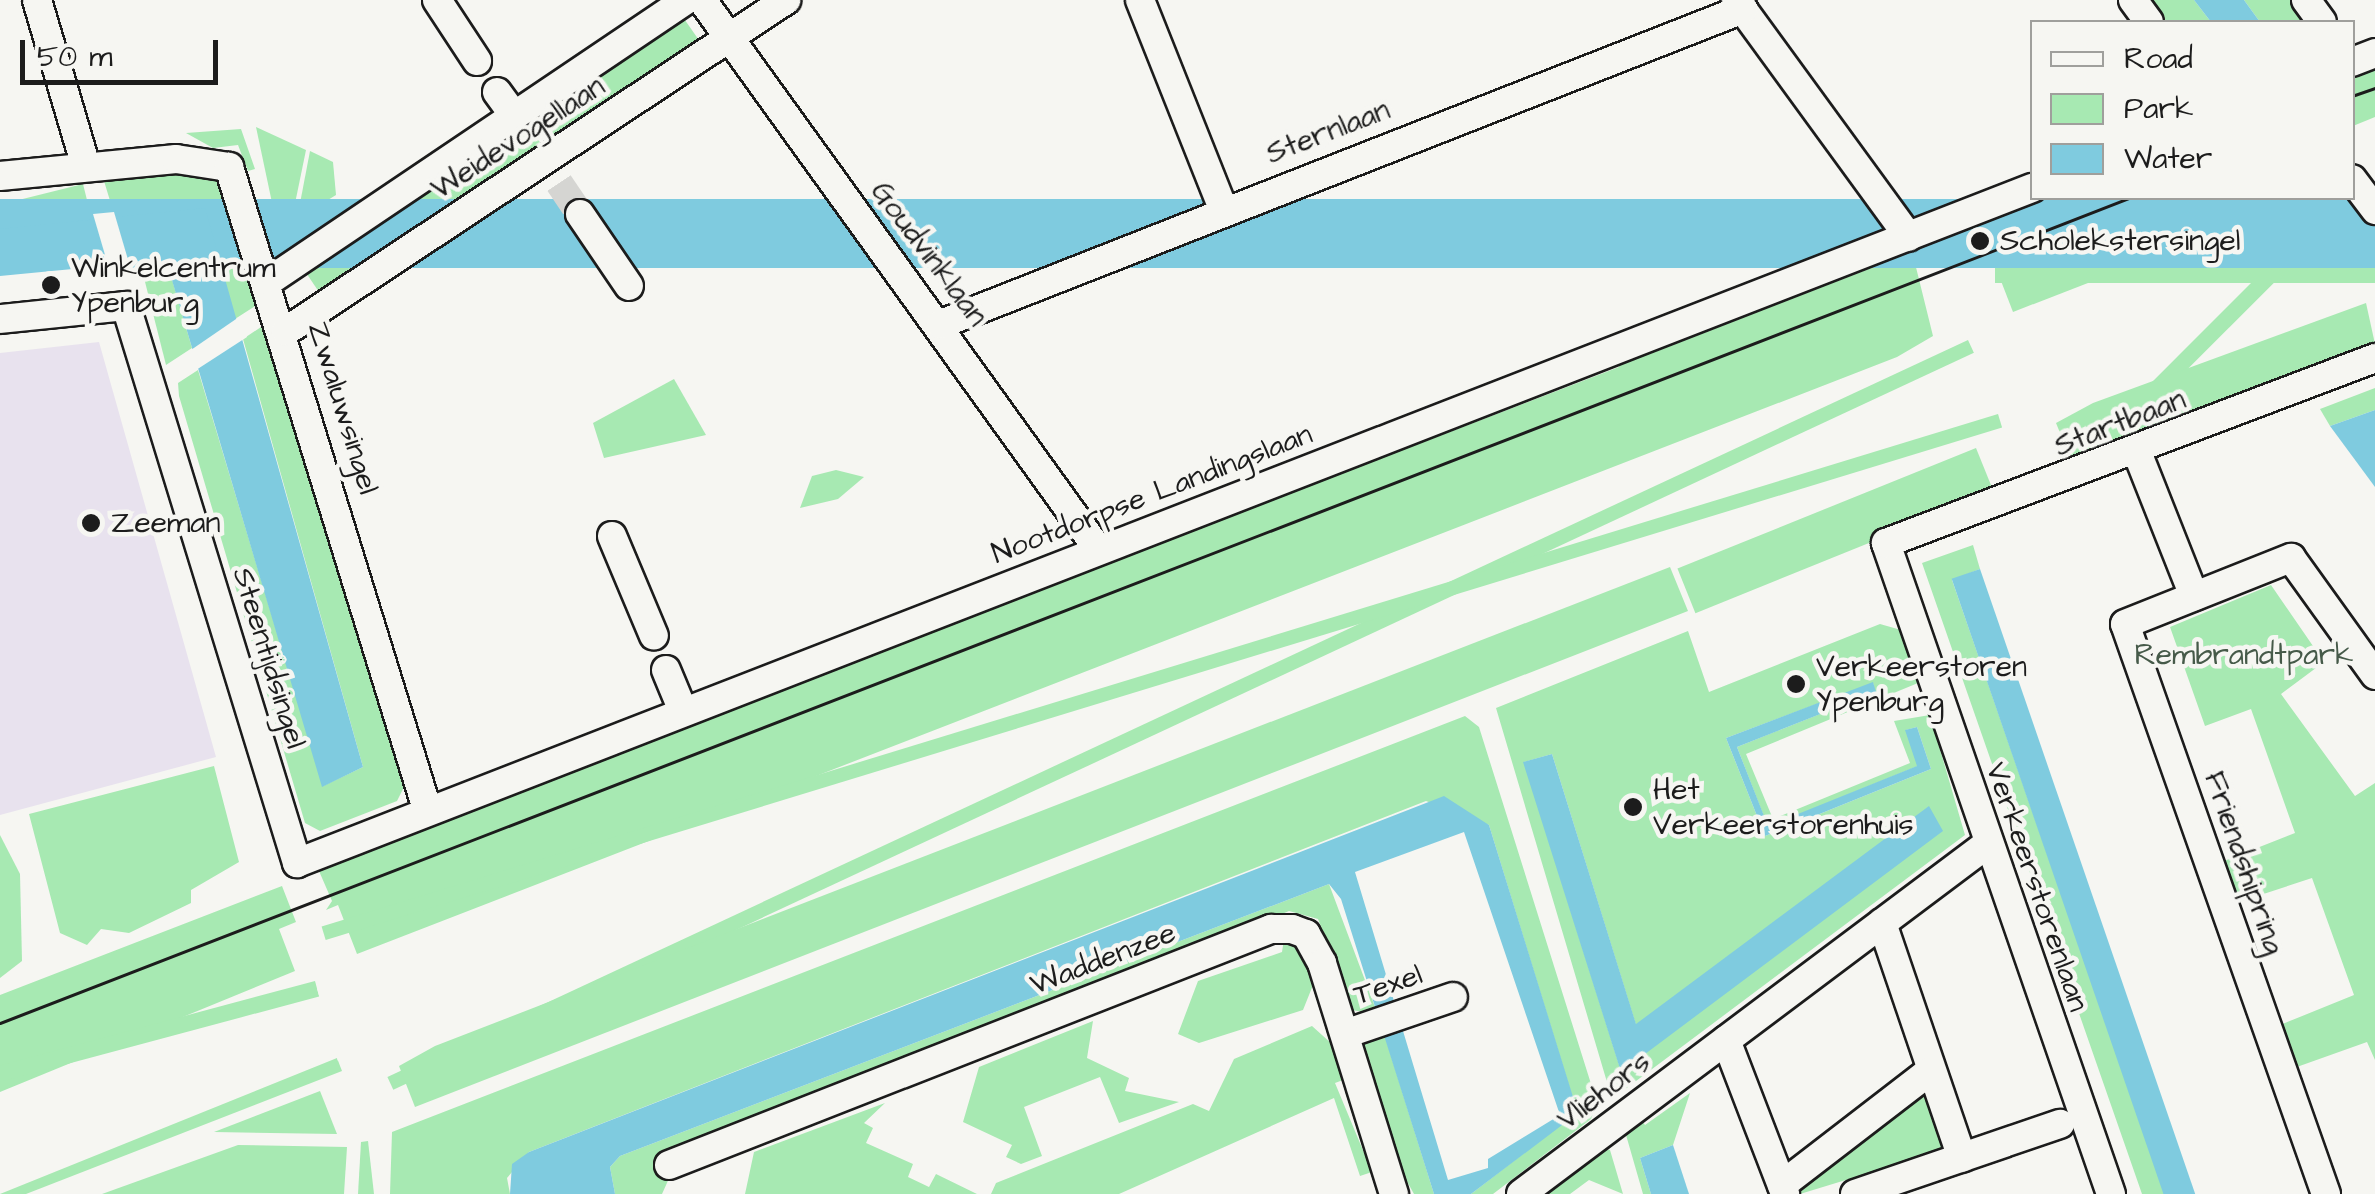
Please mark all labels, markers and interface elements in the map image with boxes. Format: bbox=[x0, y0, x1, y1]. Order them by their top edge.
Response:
scale bar bbox=[25, 20, 222, 82]
legend bbox=[2030, 20, 2355, 200]
text: 50 m bbox=[37, 36, 113, 78]
text: Road bbox=[2124, 38, 2193, 80]
street label: Weidevogellaan bbox=[424, 69, 612, 207]
text: Park bbox=[2124, 88, 2193, 130]
street label: Sternlaan bbox=[1261, 92, 1395, 172]
text: Water bbox=[2124, 138, 2212, 180]
street label: Goudvinklaan bbox=[863, 174, 995, 334]
place label: Scholekstersingel bbox=[2000, 223, 2240, 259]
marker: Scholekstersingel bbox=[1969, 230, 1991, 252]
place label: Winkelcentrum Ypenburg bbox=[71, 250, 276, 320]
marker: Winkelcentrum Ypenburg bbox=[40, 274, 62, 296]
street label: Zwaluwsingel bbox=[300, 317, 386, 499]
street label: Startbaan bbox=[2049, 382, 2191, 464]
street label: Nootdorpse Landingslaan bbox=[987, 416, 1317, 572]
place label: Zeeman bbox=[111, 505, 221, 541]
marker: Zeeman bbox=[80, 512, 102, 534]
street label: Steentijdsingel bbox=[224, 563, 314, 753]
park label: Rembrandtpark bbox=[2134, 637, 2354, 673]
place label: Verkeerstoren Ypenburg bbox=[1816, 649, 2027, 720]
marker: Verkeerstoren Ypenburg bbox=[1785, 673, 1807, 695]
street label: Verkeerstorenlaan bbox=[1977, 758, 2097, 1016]
street label: Friendshipring bbox=[2196, 767, 2292, 959]
place label: Het Verkeerstorenhuis bbox=[1653, 772, 1914, 842]
marker: Het Verkeerstorenhuis bbox=[1622, 796, 1644, 818]
street label: Waddenzee bbox=[1025, 915, 1181, 1003]
street label: Texel bbox=[1349, 957, 1427, 1013]
street label: Vliehors bbox=[1550, 1044, 1658, 1138]

